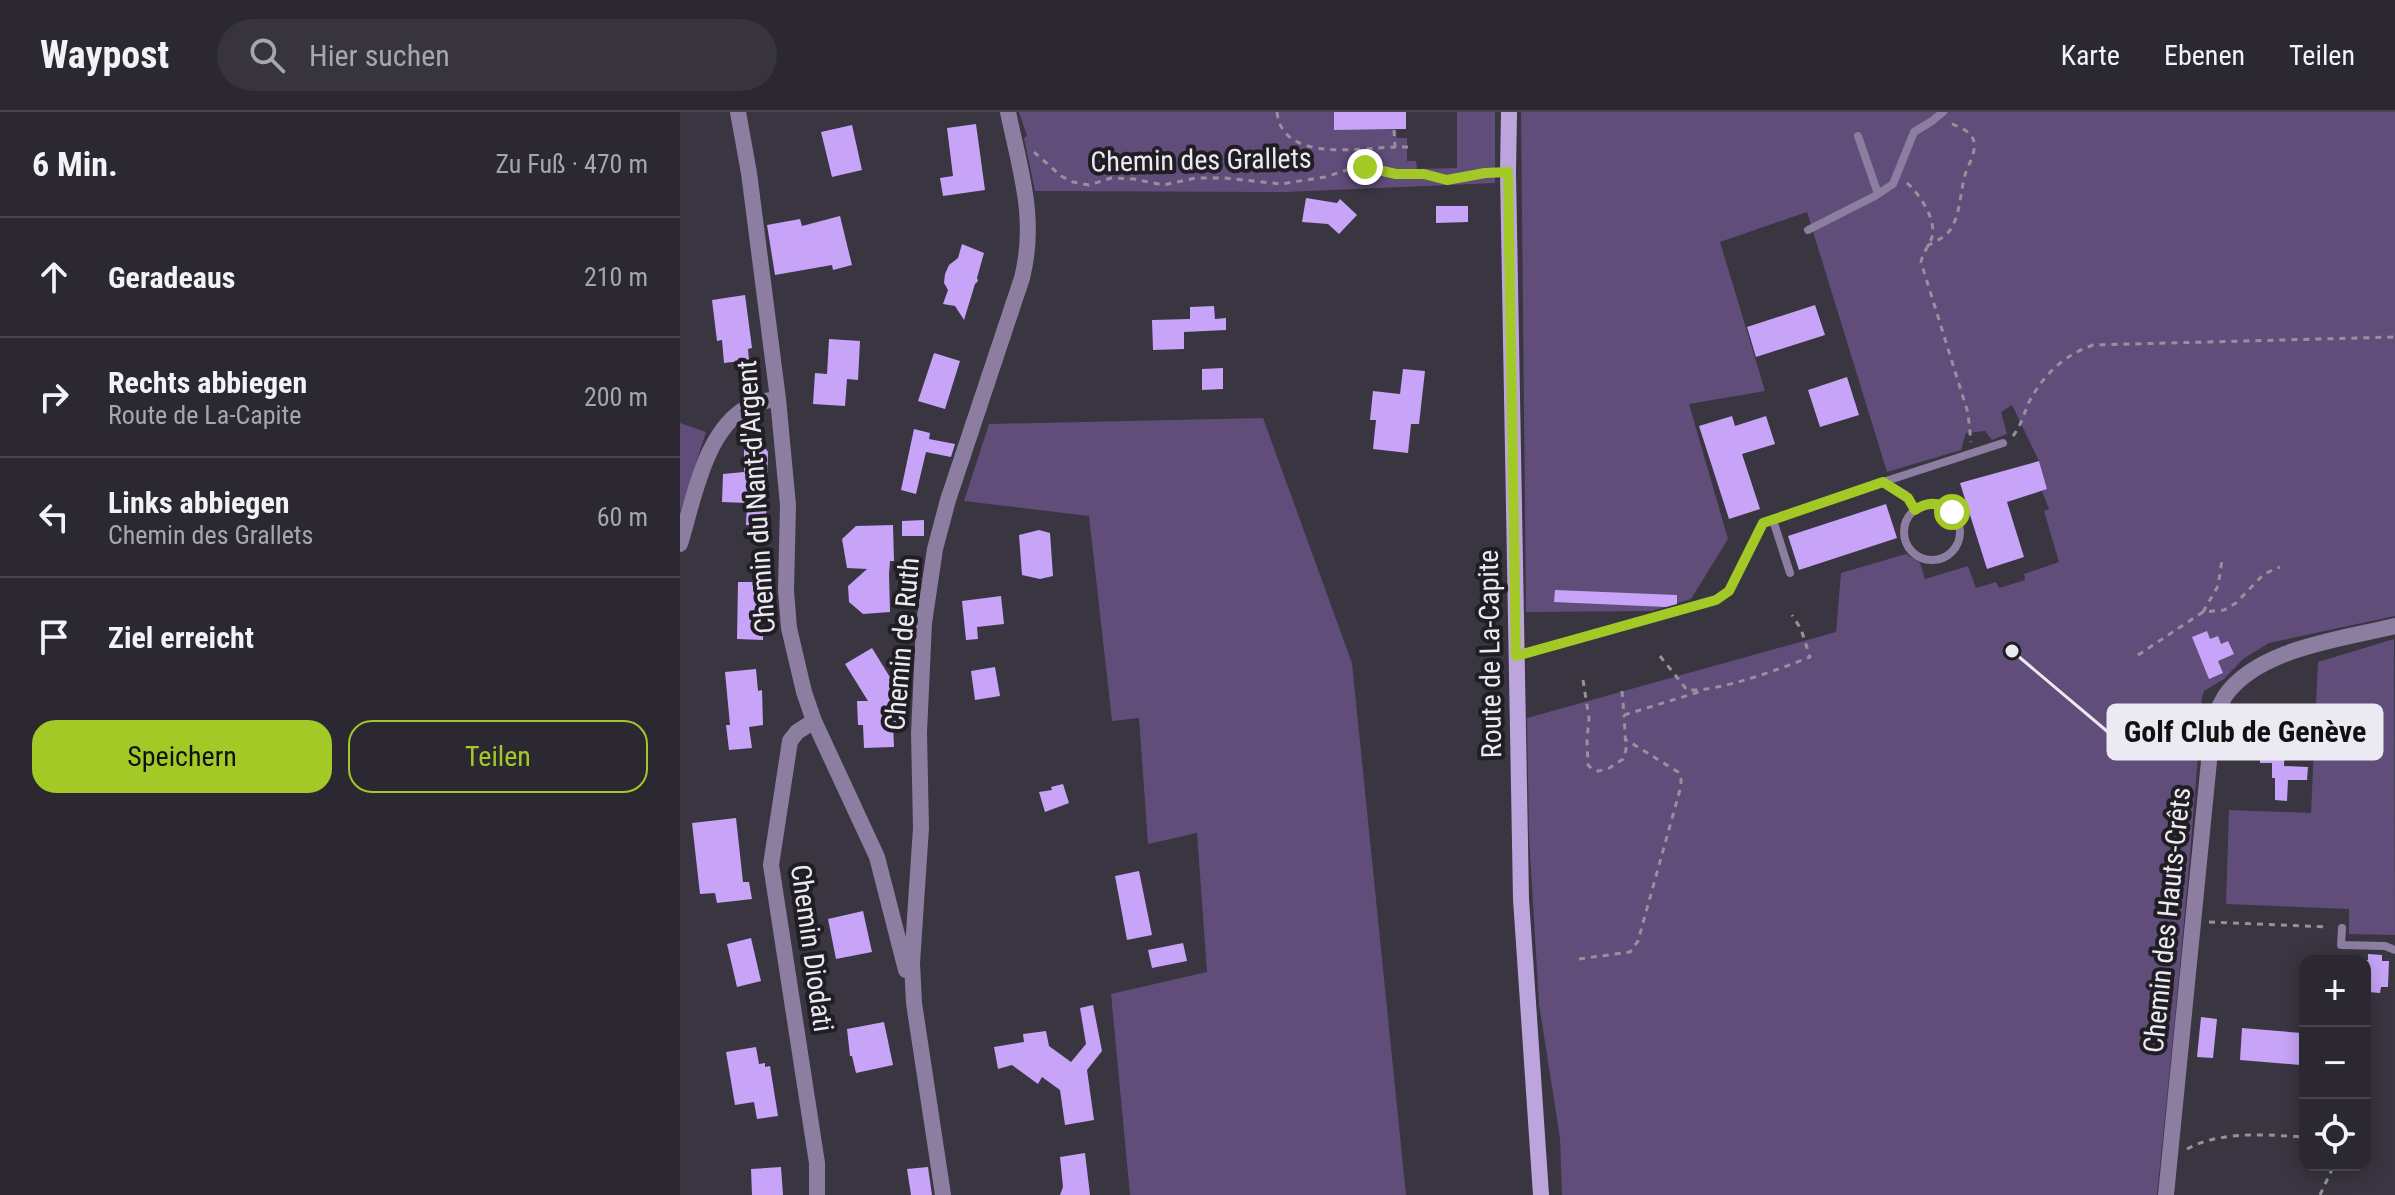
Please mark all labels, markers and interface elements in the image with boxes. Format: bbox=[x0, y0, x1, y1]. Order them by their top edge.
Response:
search box bbox=[217, 19, 777, 91]
text: Waypost bbox=[40, 33, 169, 77]
icon: search bbox=[245, 33, 289, 77]
text: Hier suchen bbox=[309, 38, 450, 73]
text: Karte bbox=[2061, 39, 2120, 72]
text: Ebenen bbox=[2164, 39, 2245, 72]
text: Teilen bbox=[2289, 39, 2355, 72]
street label: Chemin des Grallets bbox=[1090, 142, 1312, 178]
text: 6 Min. bbox=[32, 144, 118, 184]
text: Zu Fuß · 470 m bbox=[495, 149, 648, 179]
route end bbox=[1347, 149, 1383, 185]
icon: ahead bbox=[32, 255, 76, 299]
text: Geradeaus bbox=[108, 260, 235, 295]
text: 210 m bbox=[584, 262, 648, 292]
street label: Chemin du Nant-d'Argent bbox=[730, 359, 782, 635]
text: Rechts abbiegen bbox=[108, 365, 307, 400]
icon: right bbox=[32, 375, 76, 419]
text: 200 m bbox=[584, 382, 648, 412]
text: Route de La-Capite bbox=[108, 400, 301, 430]
text: Links abbiegen bbox=[108, 485, 290, 520]
route start bbox=[1934, 494, 1970, 530]
icon: left bbox=[32, 495, 76, 539]
text: 60 m bbox=[597, 502, 648, 532]
text: Chemin des Grallets bbox=[108, 520, 313, 550]
street label: Route de La-Capite bbox=[1472, 550, 1508, 758]
street label: Chemin de Ruth bbox=[878, 556, 926, 732]
icon: arrive bbox=[32, 615, 76, 659]
text: Ziel erreicht bbox=[108, 620, 254, 655]
callout: Golf Club de Genève bbox=[2108, 705, 2382, 759]
text: Golf Club de Genève bbox=[2124, 714, 2366, 749]
button: Speichern bbox=[32, 720, 332, 793]
button: Teilen bbox=[348, 720, 648, 793]
street label: Chemin des Hauts-Crêts bbox=[2137, 786, 2197, 1054]
street label: Chemin Diodati bbox=[784, 862, 840, 1034]
map controls bbox=[2299, 955, 2371, 1171]
button: + bbox=[2299, 955, 2371, 1027]
button: − bbox=[2299, 1027, 2371, 1099]
button: locate bbox=[2299, 1099, 2371, 1171]

